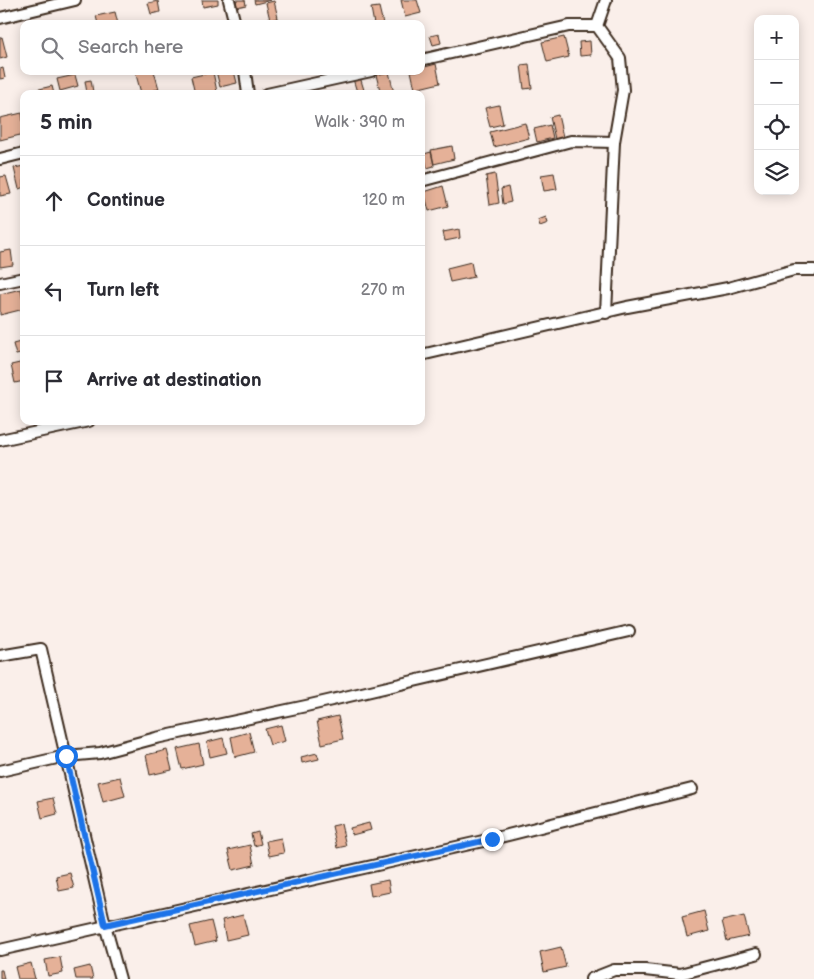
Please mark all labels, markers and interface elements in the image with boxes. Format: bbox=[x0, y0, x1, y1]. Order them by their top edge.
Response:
map controls bbox=[754, 15, 799, 195]
button: + bbox=[754, 15, 799, 60]
search box bbox=[20, 20, 425, 75]
icon: search bbox=[38, 34, 66, 62]
text: Search here bbox=[78, 36, 183, 59]
button: − bbox=[754, 60, 799, 105]
button: locate bbox=[754, 105, 799, 150]
text: 5 min bbox=[40, 110, 93, 135]
text: Walk · 390 m bbox=[314, 113, 405, 132]
button: layers bbox=[754, 150, 799, 195]
icon: ahead bbox=[40, 187, 68, 215]
text: Continue bbox=[87, 189, 165, 212]
text: 120 m bbox=[362, 191, 405, 210]
icon: left bbox=[40, 277, 68, 305]
text: Turn left bbox=[87, 279, 159, 302]
text: 270 m bbox=[361, 281, 405, 300]
icon: arrive bbox=[40, 367, 68, 395]
text: Arrive at destination bbox=[87, 369, 262, 392]
route start bbox=[55, 745, 78, 768]
route end bbox=[481, 828, 504, 851]

